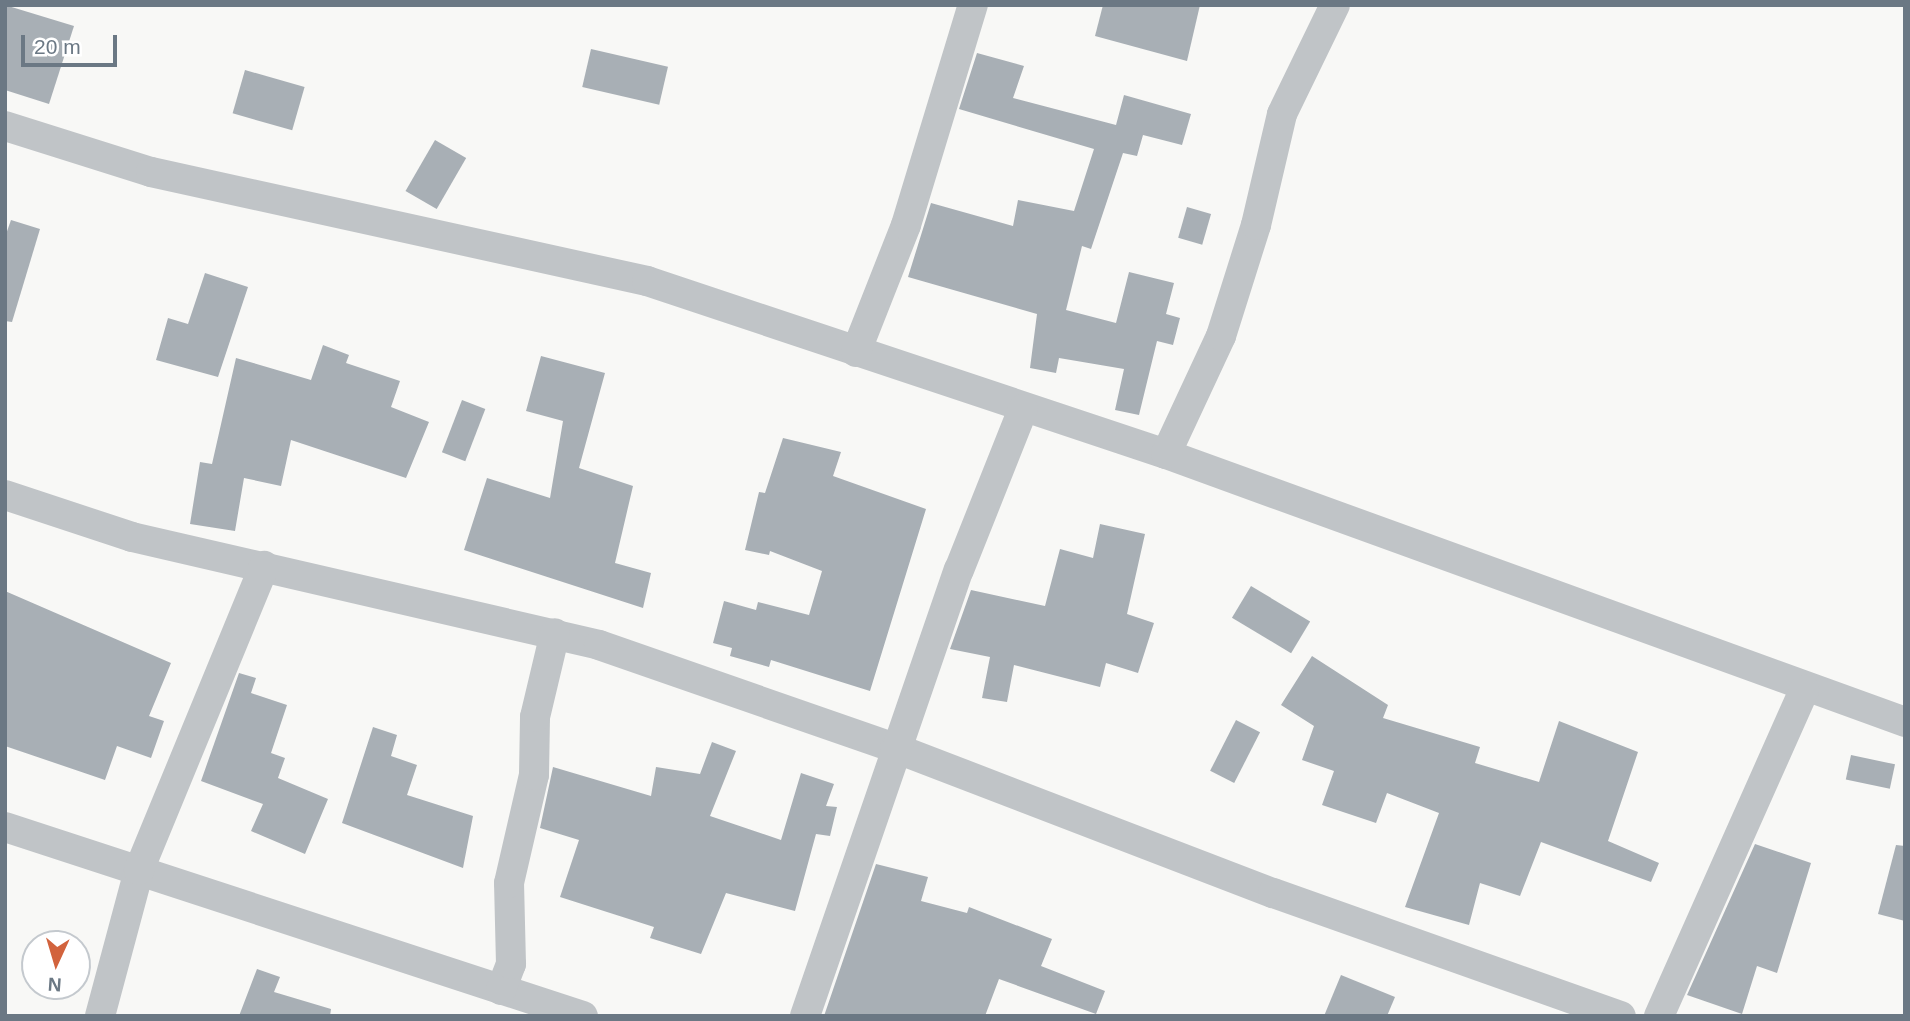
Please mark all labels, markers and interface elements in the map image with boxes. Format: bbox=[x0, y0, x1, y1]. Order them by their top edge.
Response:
scale bar bbox=[24, 21, 121, 65]
text: 20 m bbox=[34, 35, 81, 58]
north arrow bbox=[21, 930, 91, 1000]
text: N bbox=[47, 973, 62, 995]

